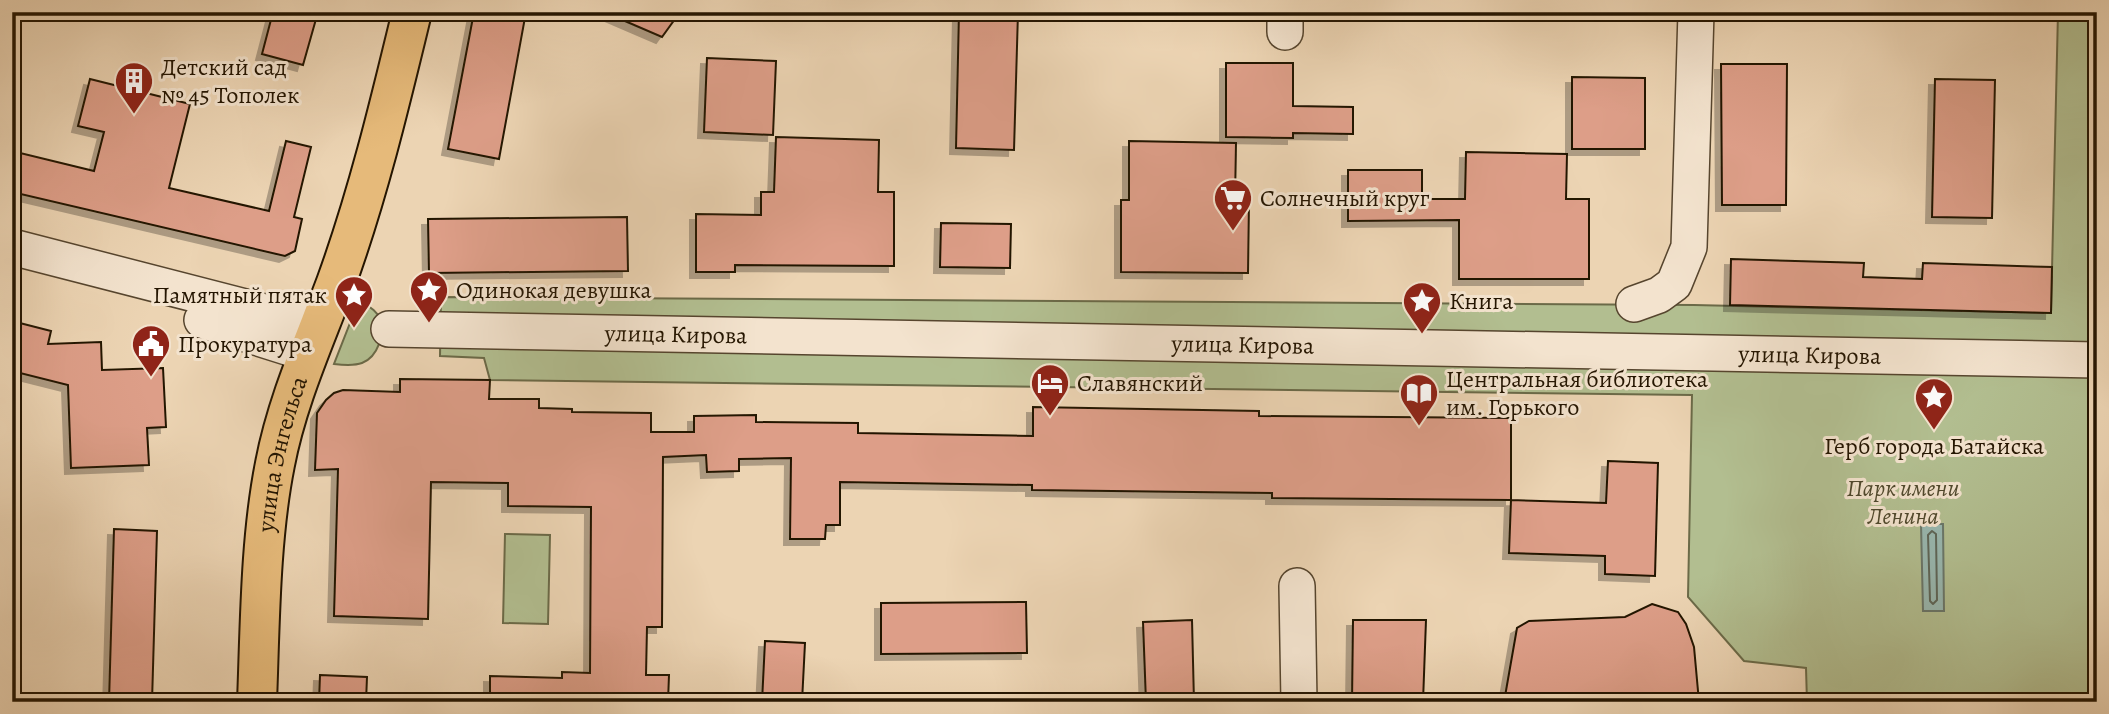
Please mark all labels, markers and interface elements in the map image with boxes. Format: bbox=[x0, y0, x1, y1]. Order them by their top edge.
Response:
place label: Детский сад № 45 Тополек bbox=[161, 51, 299, 111]
building icon: Детский сад № 45 Тополек bbox=[113, 60, 155, 115]
supermarket icon: Солнечный круг bbox=[1212, 177, 1254, 232]
place label: Солнечный круг bbox=[1260, 182, 1429, 214]
place icon: Одинокая девушка bbox=[408, 269, 450, 324]
place icon: Памятный пятак bbox=[333, 274, 375, 329]
place label: Одинокая девушка bbox=[456, 274, 652, 306]
place label: Памятный пятак bbox=[153, 279, 327, 311]
place icon: Книга bbox=[1401, 280, 1443, 335]
place label: Книга bbox=[1449, 285, 1513, 317]
street label: улица Кирова bbox=[603, 317, 748, 352]
public building icon: Прокуратура bbox=[130, 323, 172, 378]
street label: улица Кирова bbox=[1170, 327, 1315, 362]
place label: Прокуратура bbox=[178, 328, 312, 360]
street label: улица Кирова bbox=[1737, 337, 1881, 372]
hotel icon: Славянский bbox=[1029, 362, 1071, 417]
place label: Центральная библиотека им. Горького bbox=[1446, 363, 1708, 423]
place label: Славянский bbox=[1077, 367, 1203, 399]
street label: улица Энгельса bbox=[249, 371, 315, 535]
library icon: Центральная библиотека им. Горького bbox=[1398, 372, 1440, 427]
place icon: Герб города Батайска bbox=[1913, 376, 1955, 431]
place label: Герб города Батайска bbox=[1824, 430, 2044, 462]
park label: Парк имени Ленина bbox=[1846, 472, 1960, 532]

